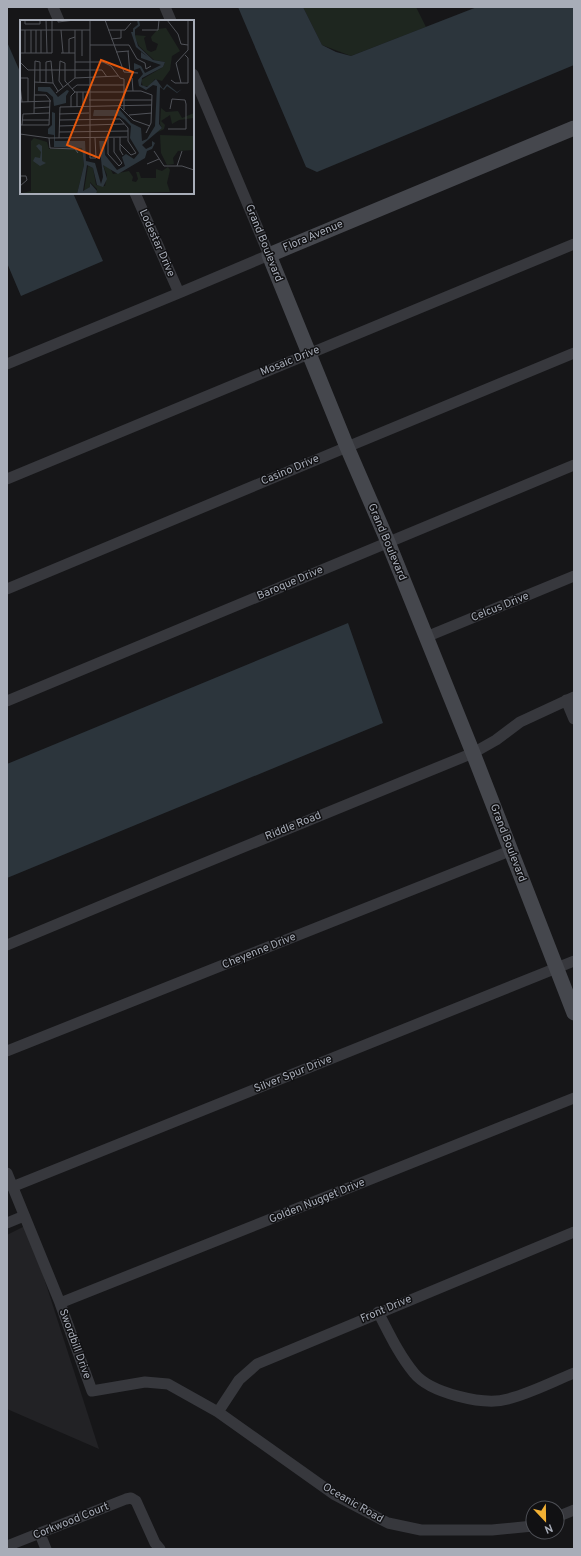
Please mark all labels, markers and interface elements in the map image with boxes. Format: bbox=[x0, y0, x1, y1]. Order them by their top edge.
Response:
inset map bbox=[20, 20, 194, 194]
street label: Grand Boulevard bbox=[242, 202, 286, 284]
street label: Lodestar Drive bbox=[136, 207, 178, 279]
street label: Flora Avenue bbox=[281, 217, 345, 255]
street label: Mosaic Drive bbox=[258, 343, 322, 379]
street label: Casino Drive bbox=[259, 451, 321, 489]
street label: Grand Boulevard bbox=[364, 501, 410, 583]
street label: Baroque Drive bbox=[255, 563, 325, 603]
street label: Celcus Drive bbox=[469, 589, 531, 625]
street label: Grand Boulevard bbox=[487, 802, 529, 884]
street label: Riddle Road bbox=[263, 808, 323, 844]
street label: Cheyenne Drive bbox=[220, 930, 298, 972]
street label: Silver Spur Drive bbox=[252, 1052, 334, 1096]
street label: Golden Nugget Drive bbox=[267, 1175, 367, 1227]
street label: Front Drive bbox=[358, 1292, 414, 1326]
street label: Swordbill Drive bbox=[56, 1307, 94, 1381]
street label: Oceanic Road bbox=[320, 1480, 386, 1526]
street label: Corkwood Court bbox=[31, 1499, 111, 1543]
north arrow bbox=[525, 1500, 565, 1540]
text: N bbox=[542, 1520, 555, 1536]

